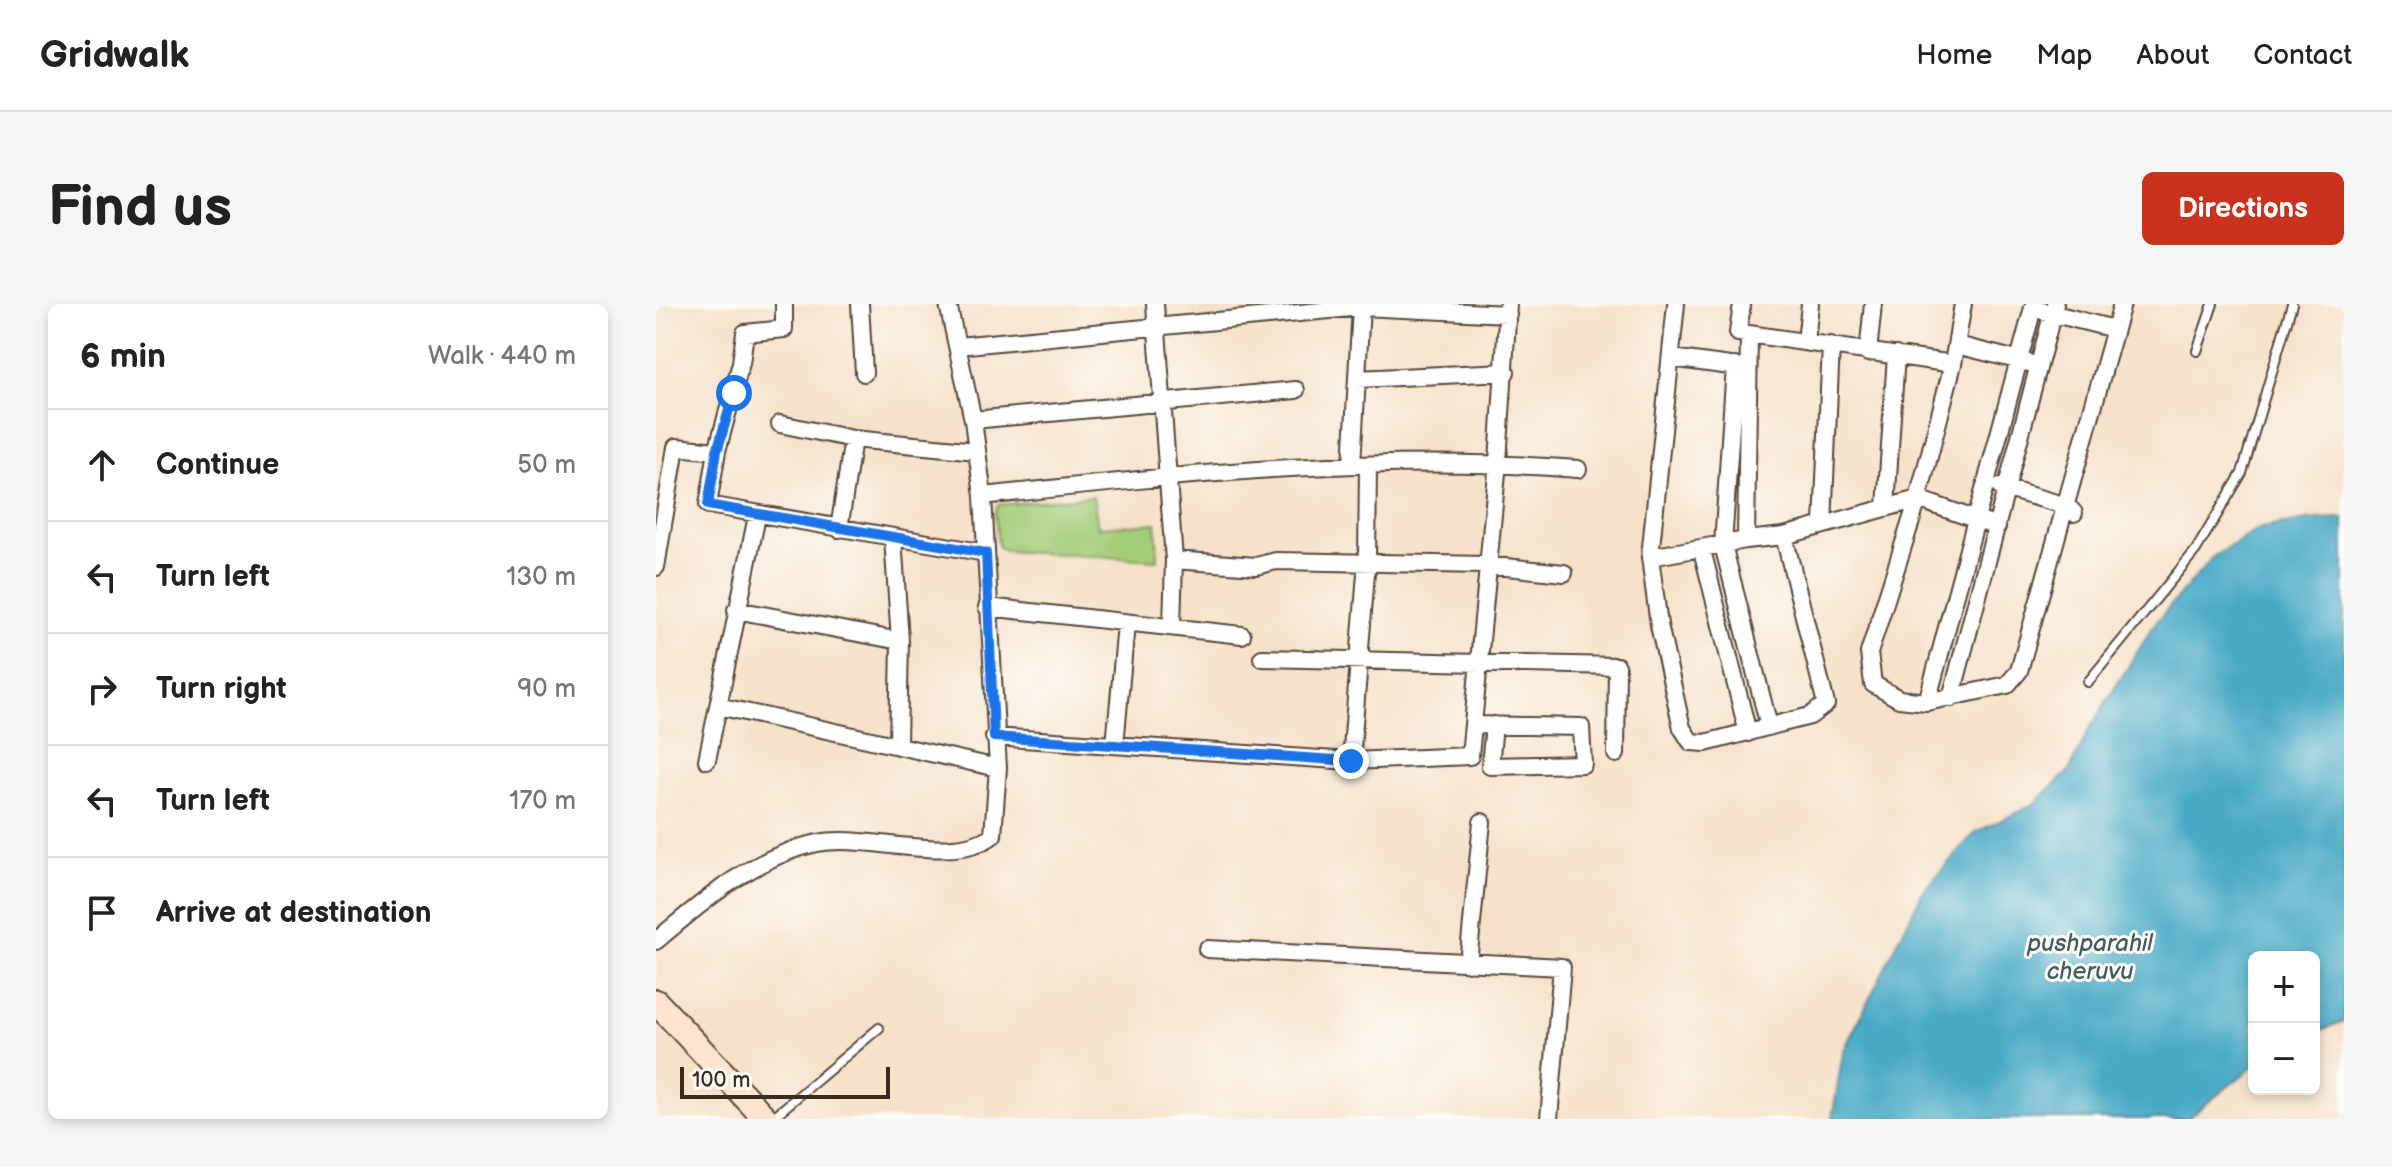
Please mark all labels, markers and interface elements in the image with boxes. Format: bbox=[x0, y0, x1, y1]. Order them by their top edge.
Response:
text: Gridwalk bbox=[40, 33, 189, 78]
text: Home bbox=[1916, 39, 1992, 72]
text: Map bbox=[2036, 39, 2093, 72]
text: About bbox=[2137, 39, 2209, 72]
text: Contact bbox=[2253, 39, 2352, 72]
button: Directions bbox=[2142, 172, 2344, 245]
text: Find us bbox=[48, 175, 232, 242]
text: 6 min bbox=[80, 336, 166, 377]
text: Walk · 440 m bbox=[428, 341, 576, 372]
route start bbox=[716, 375, 752, 411]
icon: ahead bbox=[80, 443, 124, 487]
text: Continue bbox=[156, 447, 279, 483]
text: 50 m bbox=[517, 450, 576, 481]
icon: left bbox=[80, 555, 124, 599]
text: Turn left bbox=[156, 559, 270, 595]
text: 130 m bbox=[506, 562, 576, 593]
icon: right bbox=[80, 667, 124, 711]
text: Turn right bbox=[156, 671, 287, 707]
text: 90 m bbox=[517, 674, 576, 705]
route end bbox=[1333, 743, 1369, 779]
icon: left bbox=[80, 779, 124, 823]
text: Turn left bbox=[156, 783, 270, 819]
text: 170 m bbox=[509, 786, 576, 817]
icon: arrive bbox=[80, 891, 124, 935]
text: Arrive at destination bbox=[156, 895, 432, 931]
water label: pushparahil cheruvu bbox=[2026, 929, 2154, 986]
map controls bbox=[2248, 951, 2320, 1095]
button: + bbox=[2248, 951, 2320, 1023]
button: − bbox=[2248, 1023, 2320, 1095]
scale bar bbox=[680, 1063, 890, 1099]
text: 100 m bbox=[692, 1067, 751, 1094]

